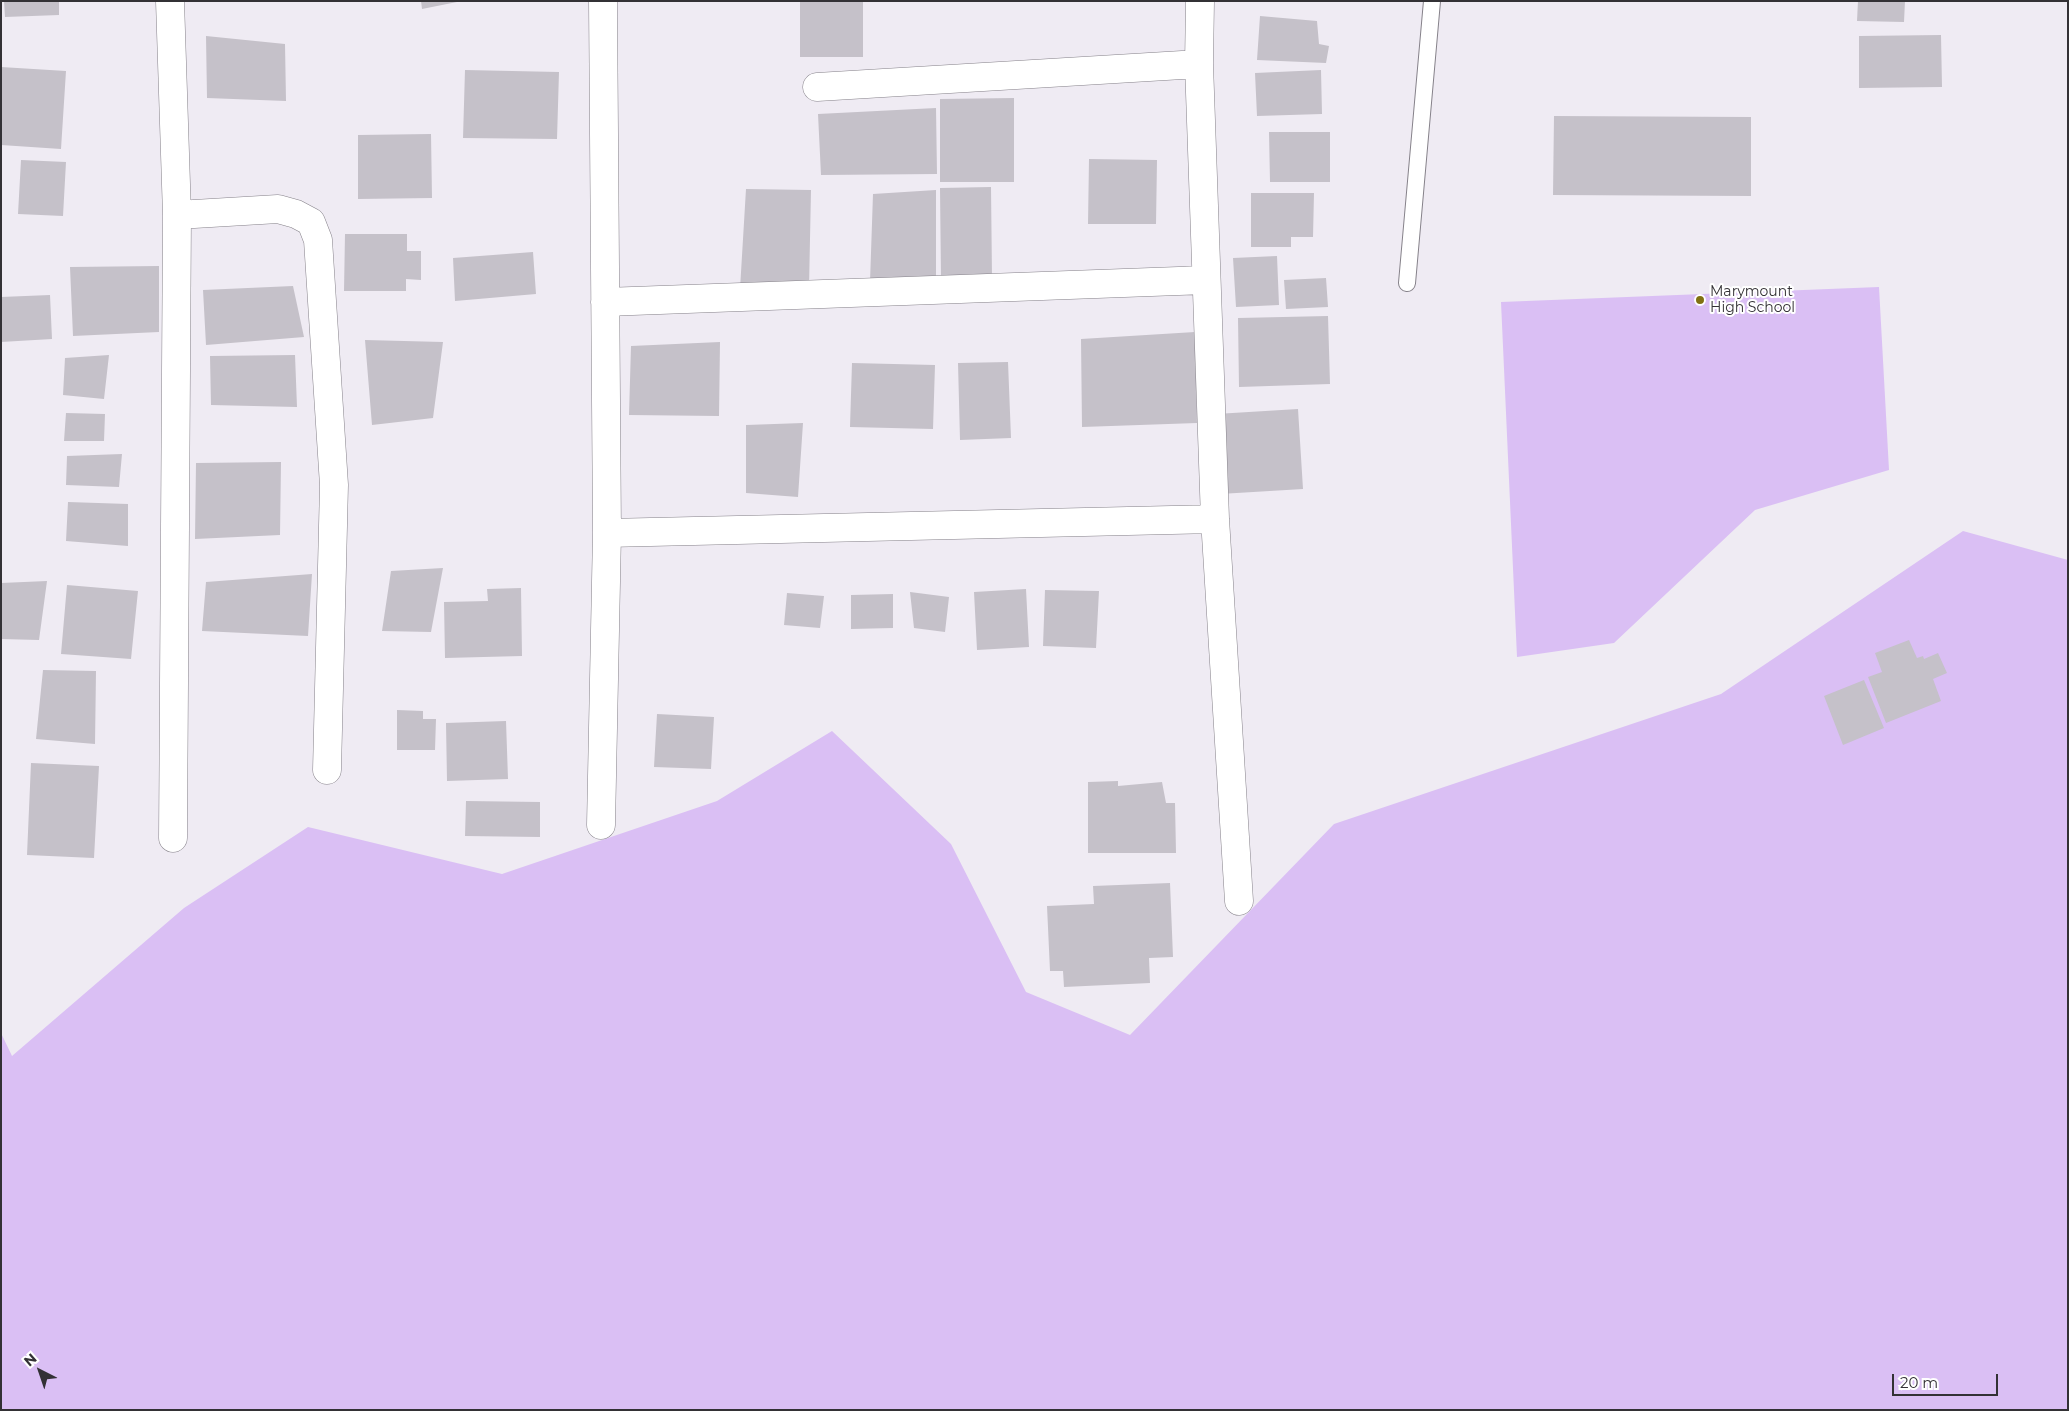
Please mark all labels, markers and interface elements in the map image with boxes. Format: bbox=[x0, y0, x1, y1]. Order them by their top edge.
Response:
place label: Marymount High School bbox=[1710, 284, 1795, 316]
marker: Marymount High School bbox=[1694, 294, 1706, 306]
north arrow bbox=[15, 1346, 65, 1396]
text: N bbox=[20, 1349, 40, 1370]
scale bar bbox=[1894, 1364, 2000, 1396]
text: 20 m bbox=[1900, 1373, 1938, 1392]

